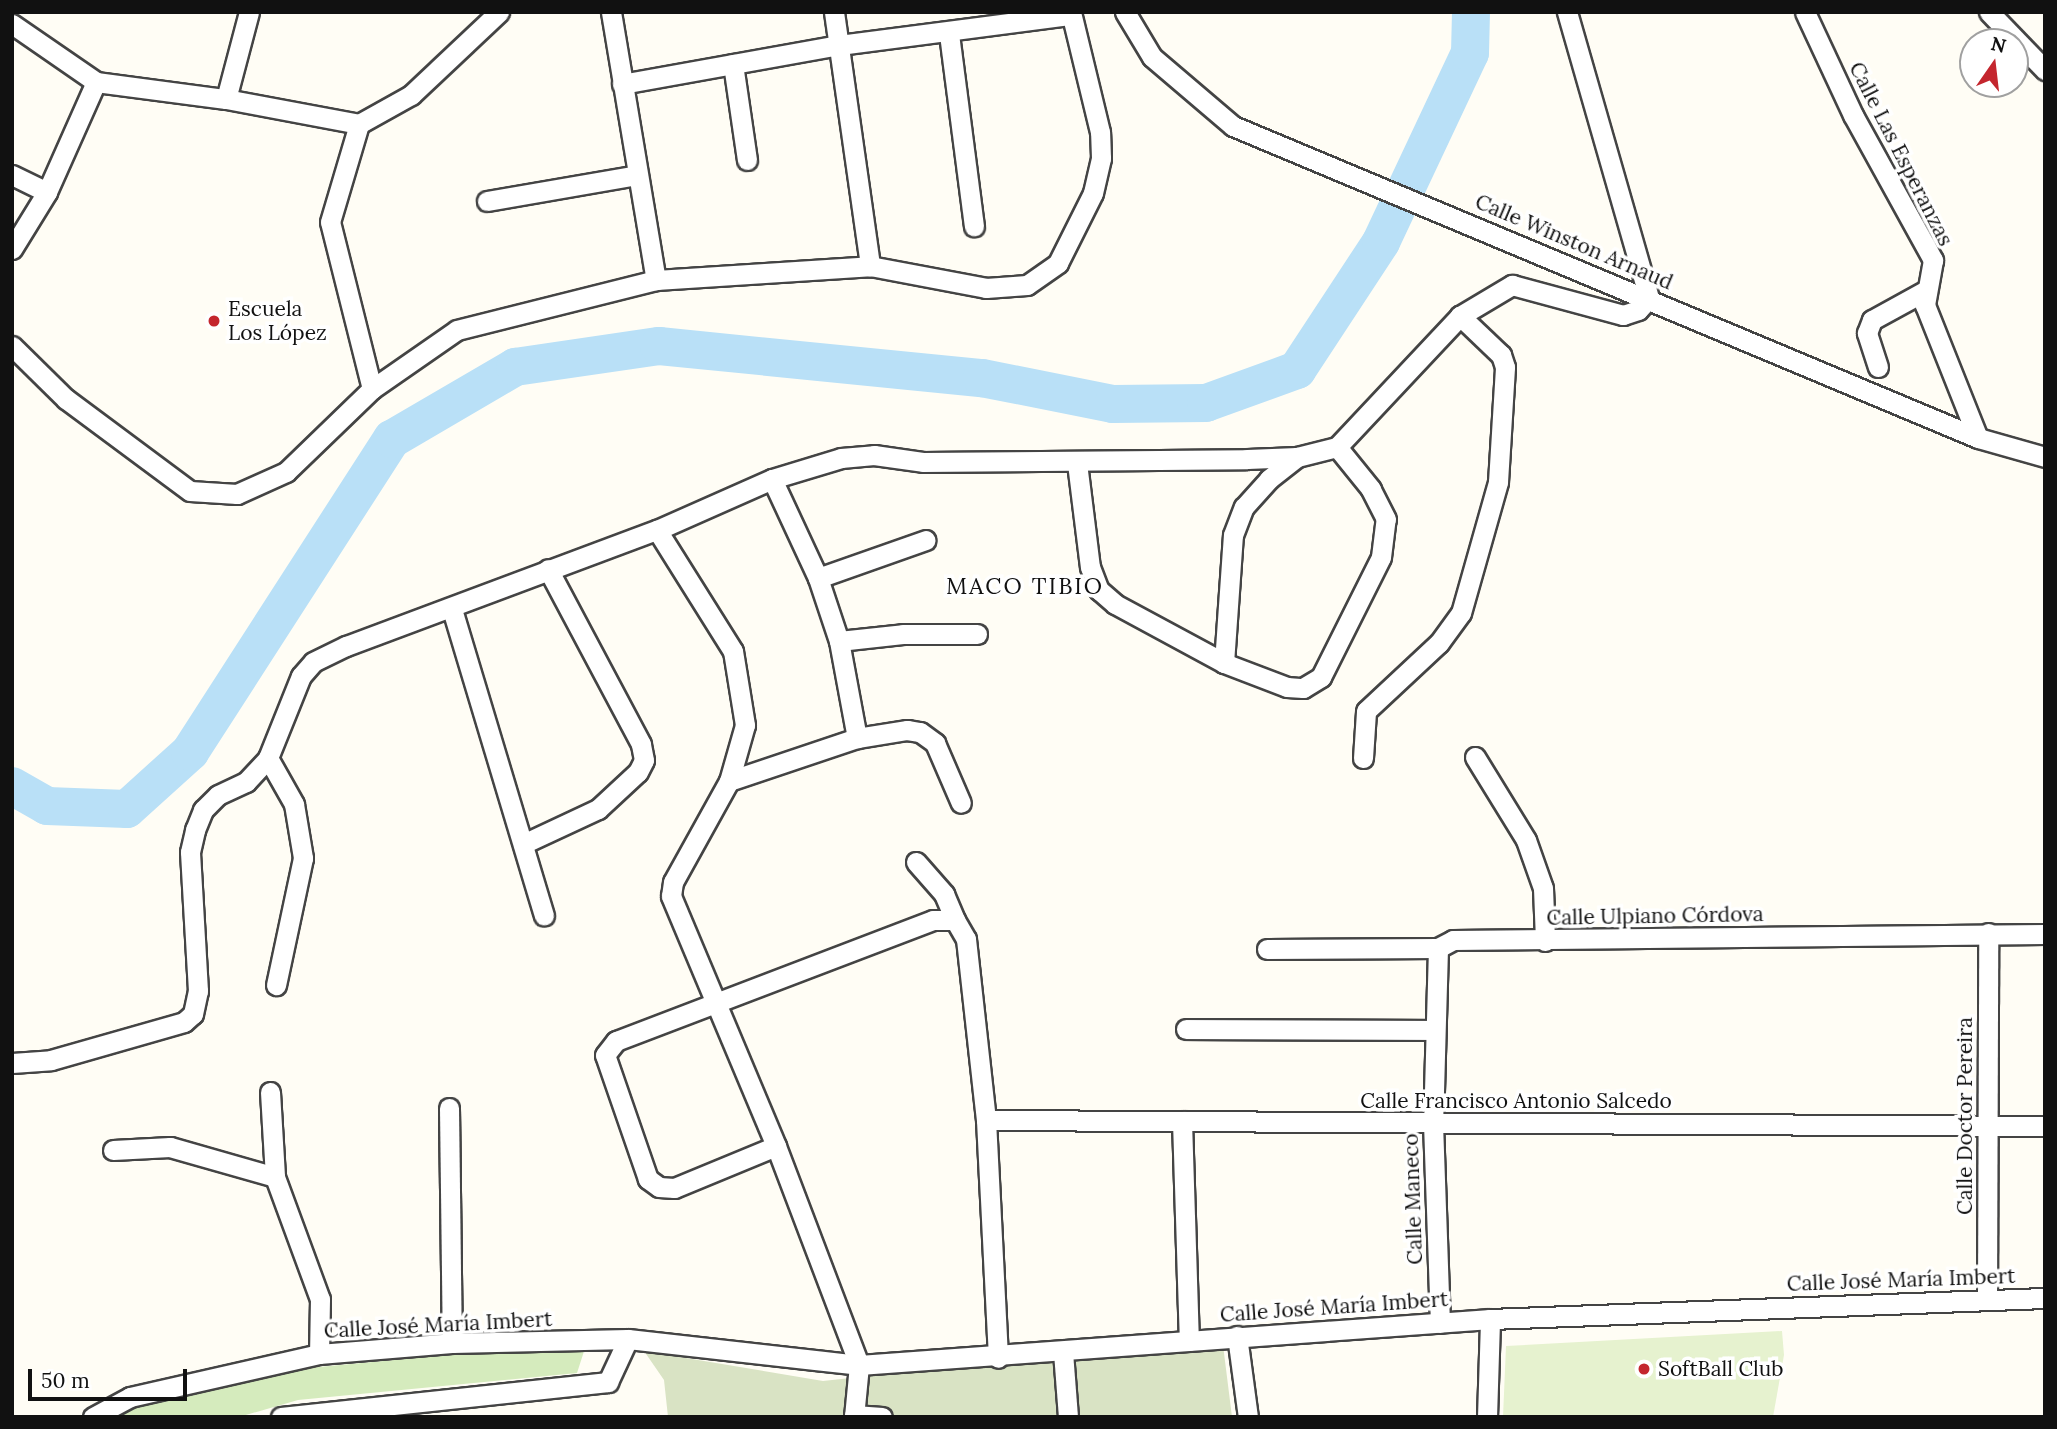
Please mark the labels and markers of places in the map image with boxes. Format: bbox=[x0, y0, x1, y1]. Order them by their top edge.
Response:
place label: Escuela Los López bbox=[228, 296, 327, 346]
marker: Escuela Los López bbox=[206, 313, 222, 329]
place label: SoftBall Club bbox=[1658, 1356, 1784, 1382]
marker: SoftBall Club bbox=[1636, 1361, 1652, 1377]

